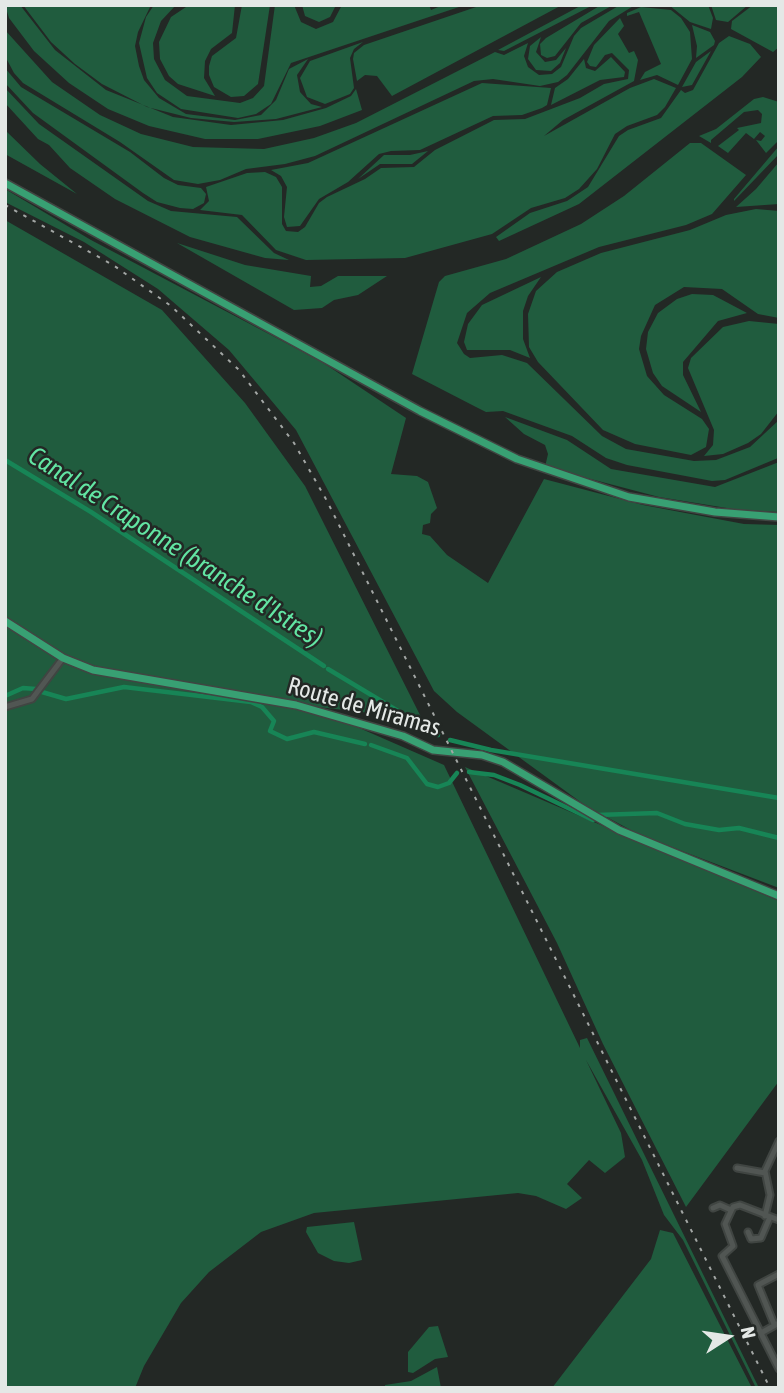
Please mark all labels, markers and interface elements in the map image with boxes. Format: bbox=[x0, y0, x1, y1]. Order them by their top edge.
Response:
water label: Canal de Craponne (branche d'Istres) bbox=[22, 440, 328, 654]
street label: Route de Miramas bbox=[284, 671, 444, 743]
north arrow bbox=[693, 1302, 763, 1372]
text: N bbox=[737, 1325, 760, 1340]

